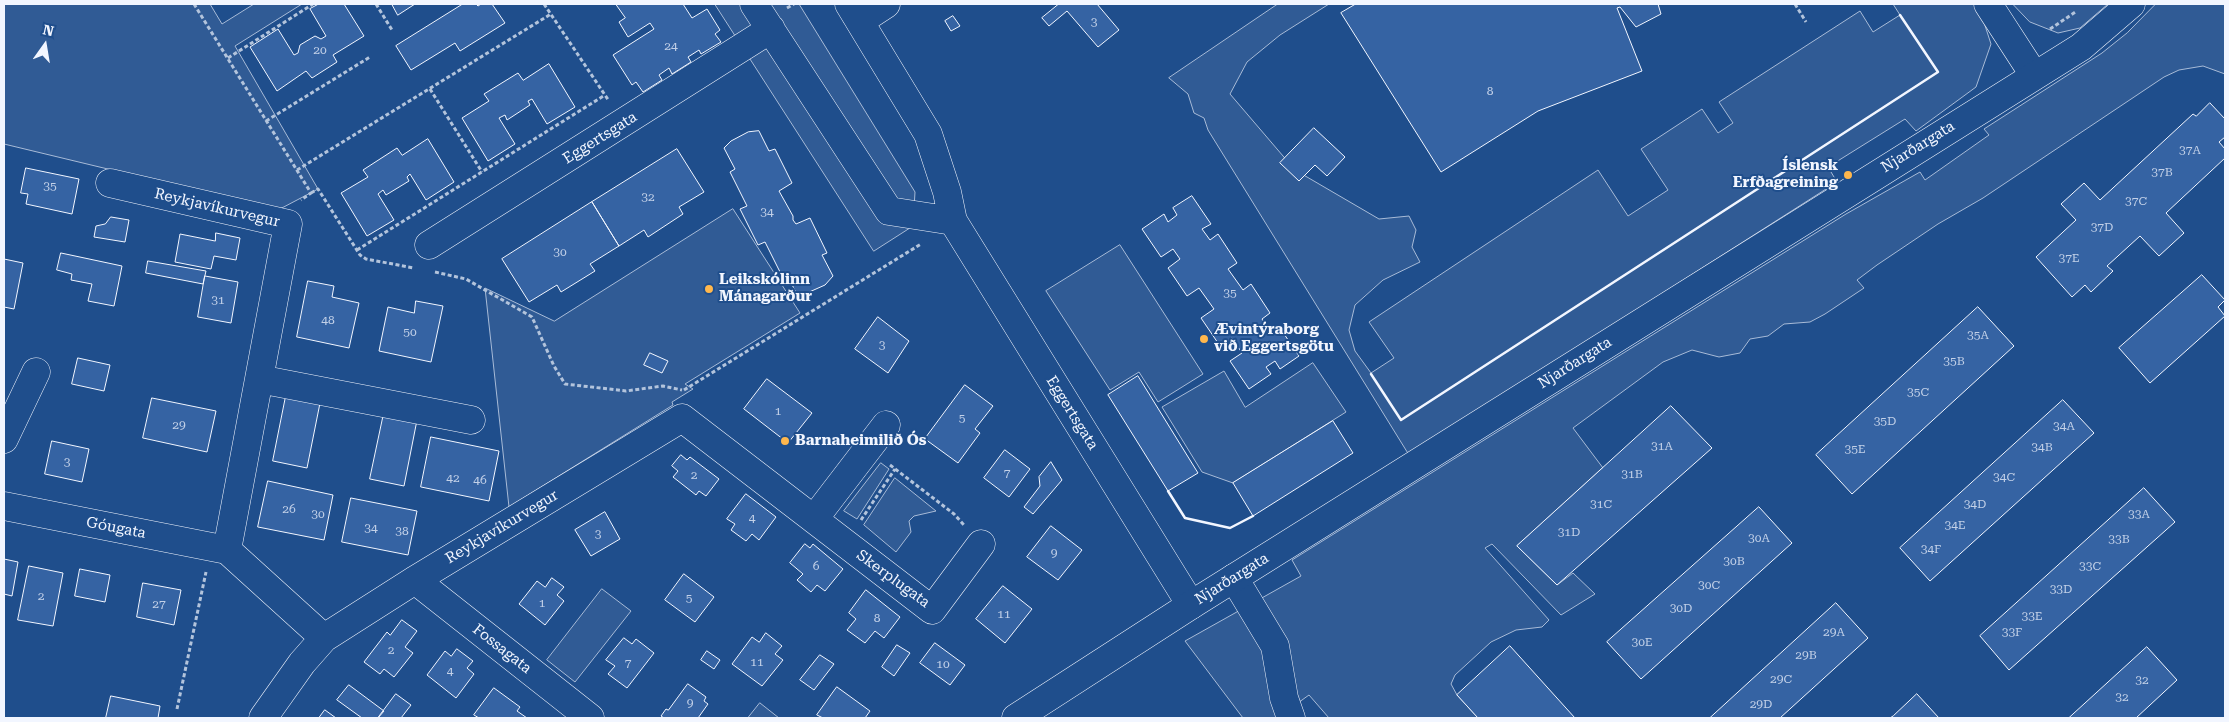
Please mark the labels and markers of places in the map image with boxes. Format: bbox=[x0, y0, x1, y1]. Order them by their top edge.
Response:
place label: Íslensk Erfðagreining bbox=[1733, 157, 1838, 192]
marker: Íslensk Erfðagreining bbox=[1842, 169, 1854, 181]
place label: Leikskólinn Mánagarður bbox=[719, 271, 812, 306]
marker: Leikskólinn Mánagarður bbox=[703, 283, 715, 295]
place label: Ævintýraborg við Eggertsgötu bbox=[1214, 321, 1334, 356]
marker: Ævintýraborg við Eggertsgötu bbox=[1198, 333, 1210, 345]
place label: Barnaheimilið Ós bbox=[795, 432, 927, 450]
marker: Barnaheimilið Ós bbox=[779, 435, 791, 447]

